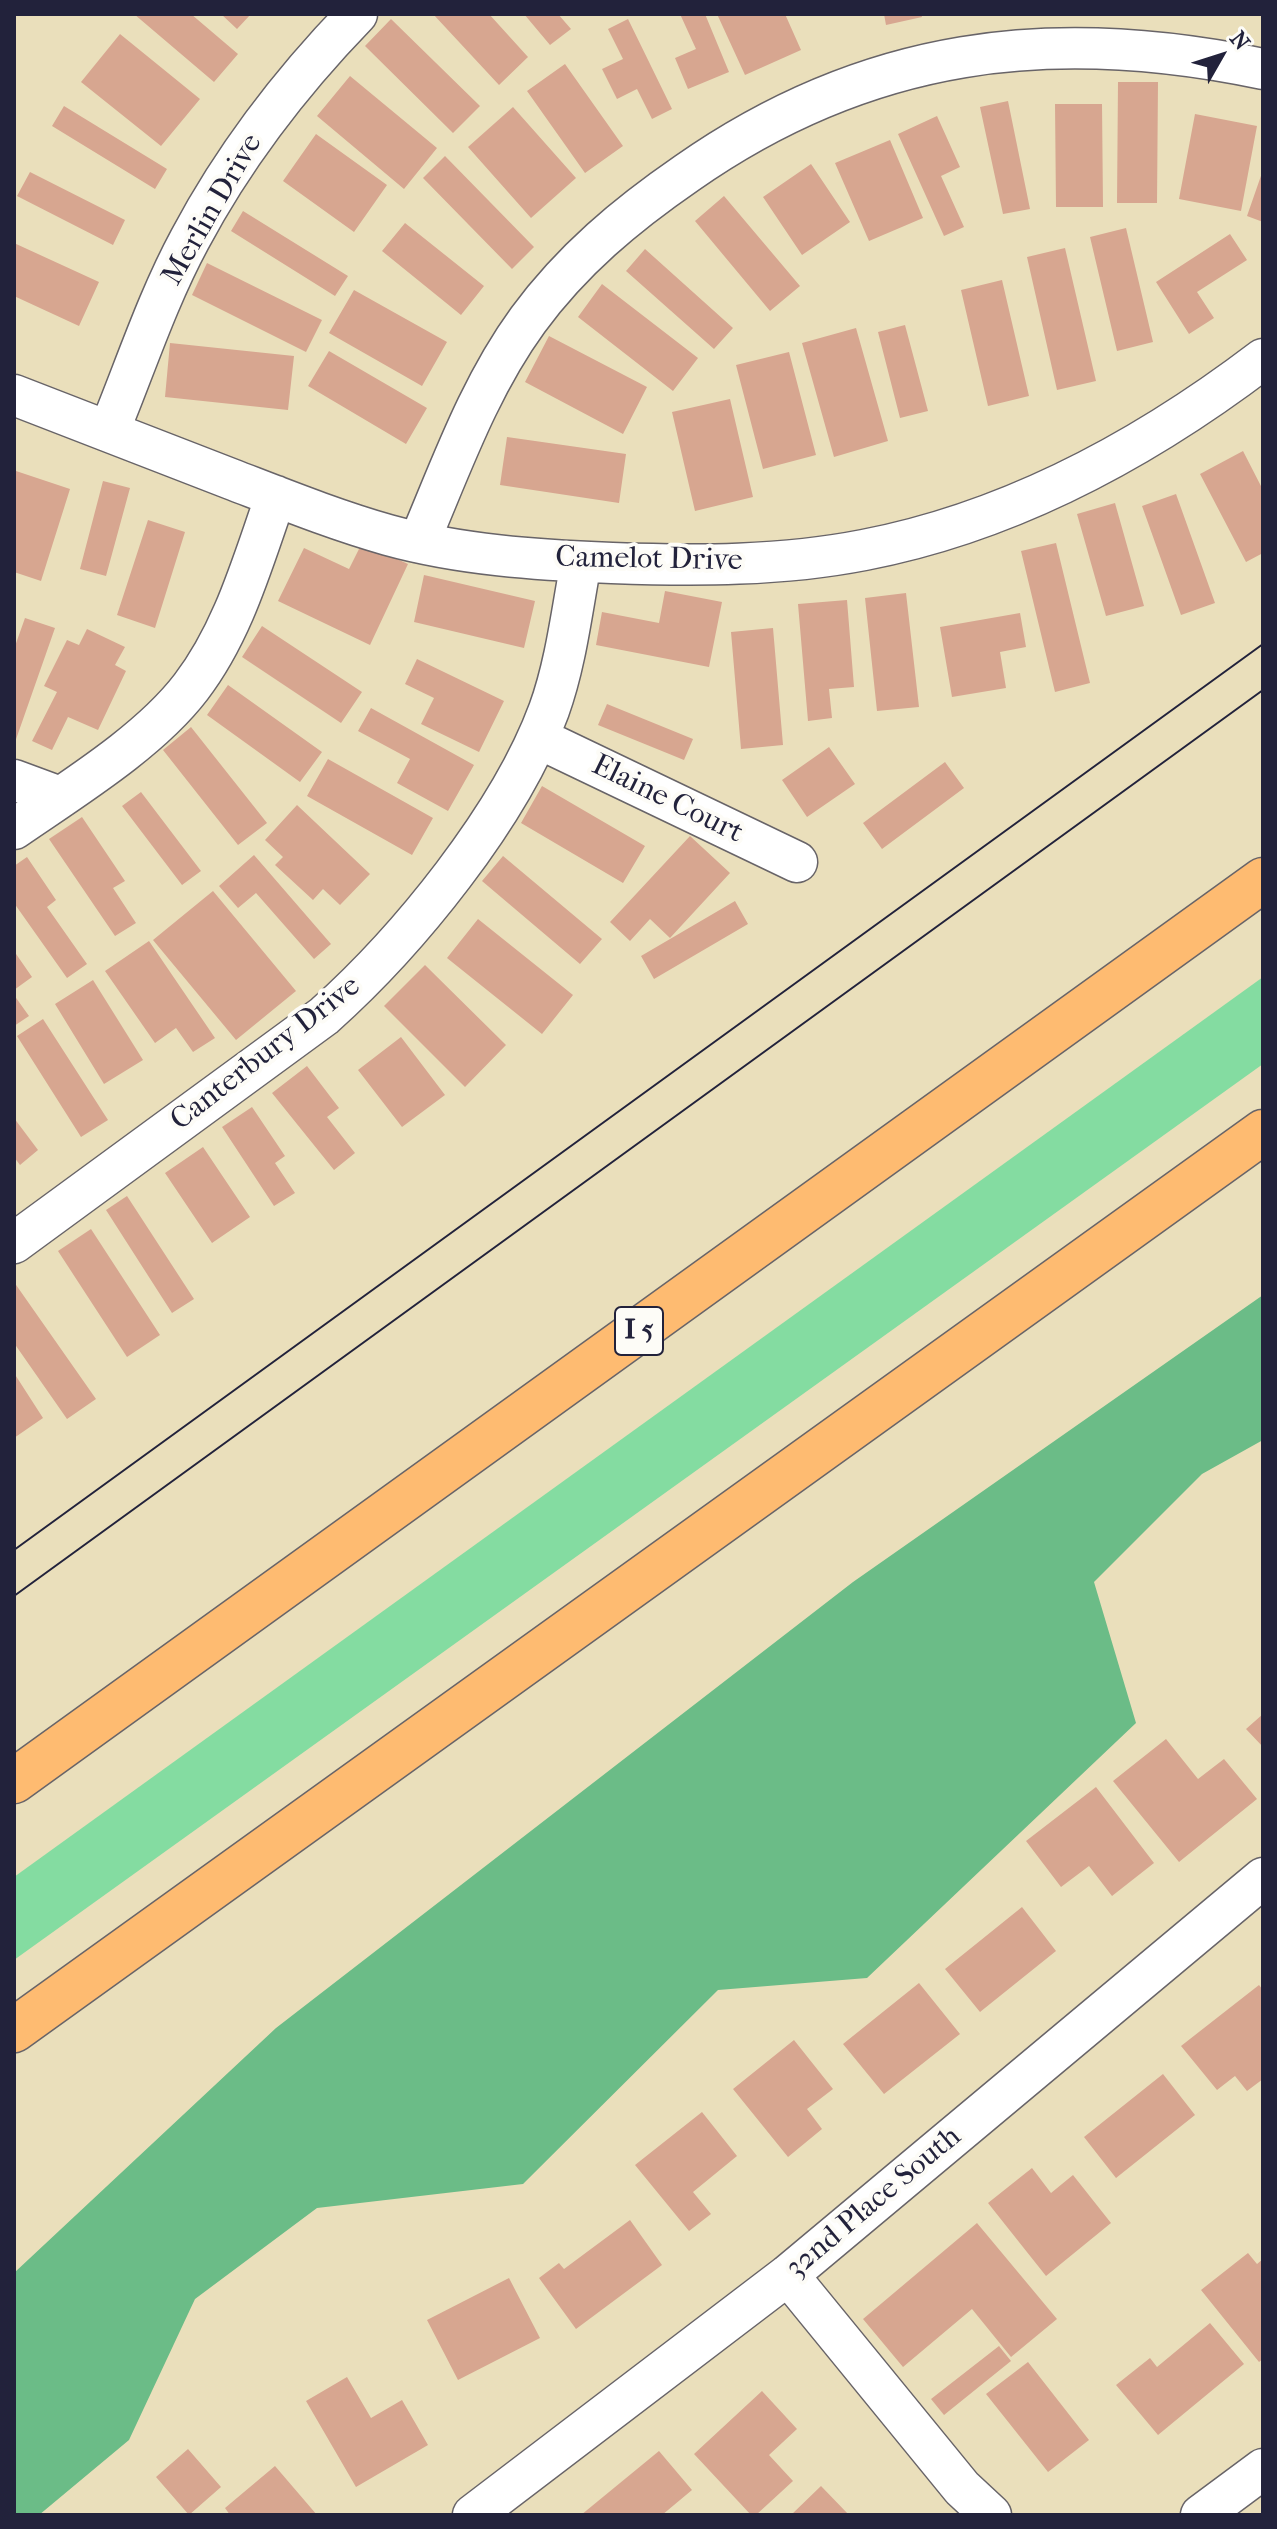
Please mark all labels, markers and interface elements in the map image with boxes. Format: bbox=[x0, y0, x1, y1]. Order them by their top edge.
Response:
north arrow bbox=[1181, 16, 1261, 96]
text: N bbox=[1224, 26, 1255, 56]
street label: Merlin Drive bbox=[155, 128, 271, 292]
street label: Camelot Drive bbox=[555, 540, 743, 580]
street label: Elaine Court bbox=[586, 748, 748, 852]
street label: Canterbury Drive bbox=[164, 969, 368, 1139]
road number: I 5 bbox=[615, 1307, 663, 1355]
street label: 32nd Place South bbox=[779, 2119, 969, 2287]

